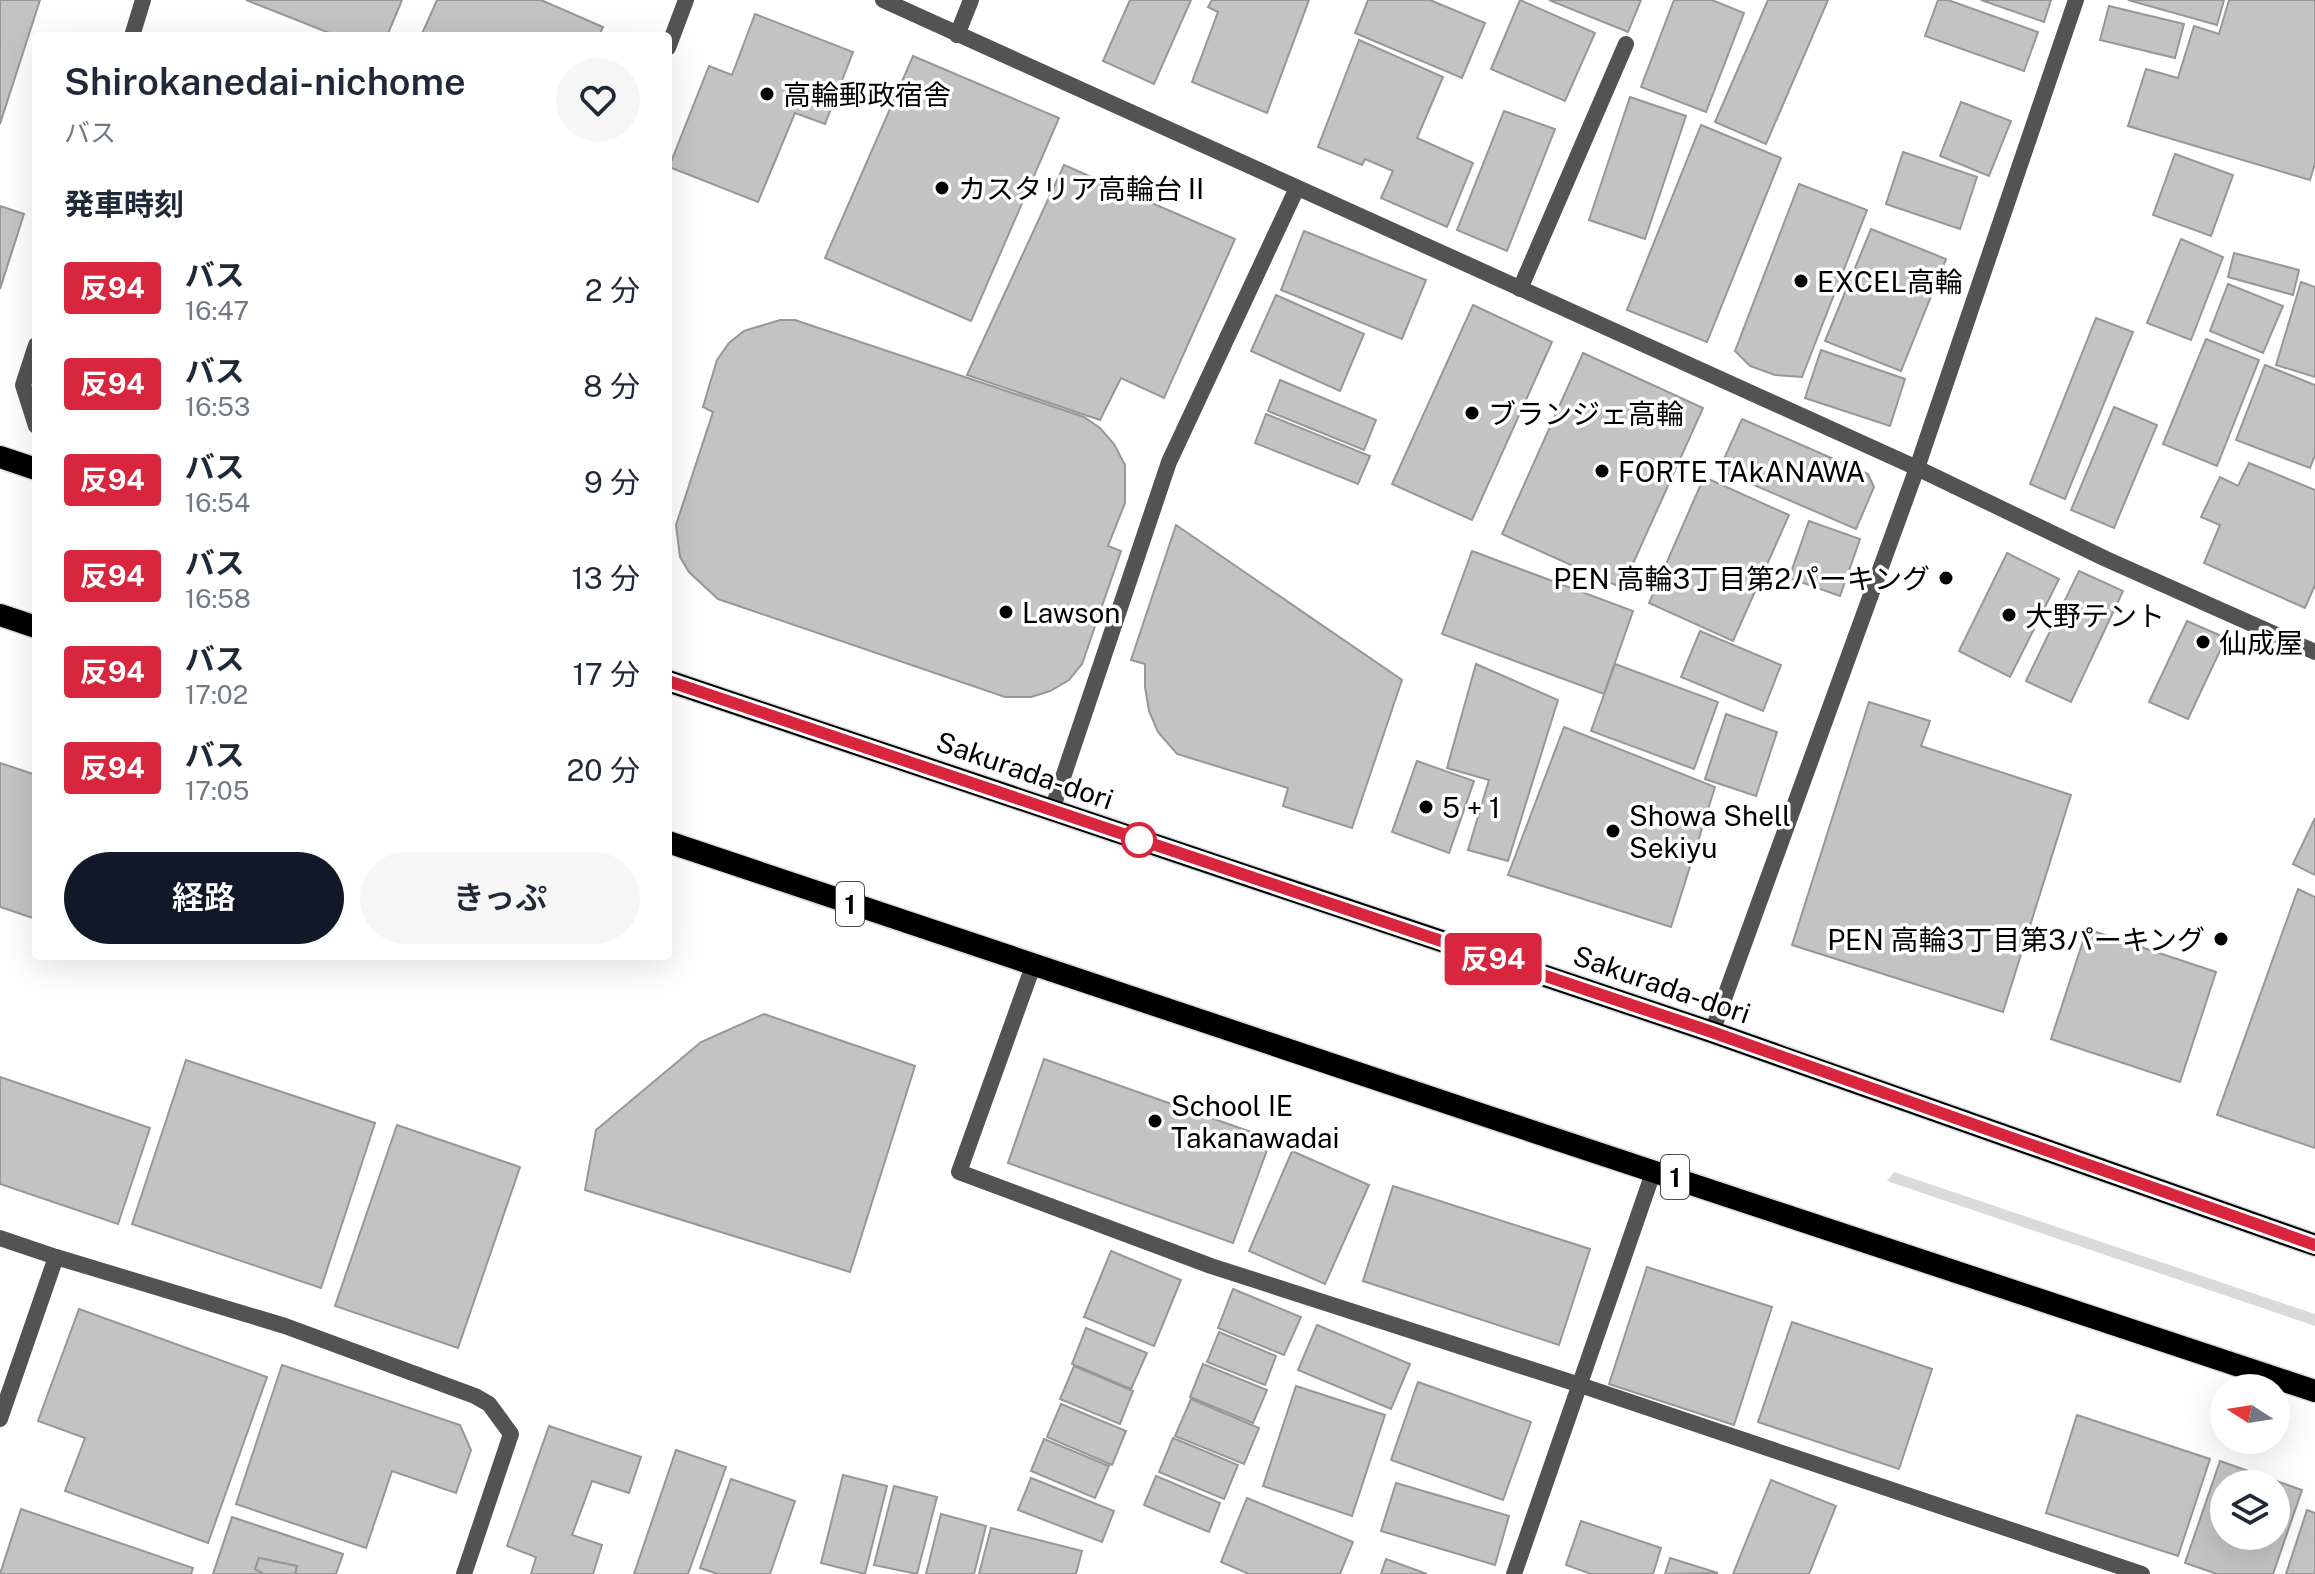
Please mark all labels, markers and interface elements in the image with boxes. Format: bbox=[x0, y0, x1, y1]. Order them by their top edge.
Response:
button: heart bbox=[556, 58, 640, 142]
text: Shirokanedai-nichome bbox=[64, 59, 466, 104]
place label: 高輪郵政宿舎 bbox=[783, 78, 951, 111]
marker: 高輪郵政宿舎 bbox=[758, 85, 776, 103]
text: バス bbox=[64, 117, 116, 148]
place label: カスタリア高輪台Ⅱ bbox=[958, 172, 1210, 205]
marker: カスタリア高輪台Ⅱ bbox=[933, 179, 951, 197]
text: 発車時刻 bbox=[64, 186, 184, 222]
text: バス bbox=[185, 257, 245, 293]
place label: EXCEL高輪 bbox=[1817, 265, 1963, 298]
text: 反94 bbox=[80, 271, 145, 304]
text: 2 分 bbox=[585, 272, 640, 308]
marker: EXCEL高輪 bbox=[1792, 272, 1810, 290]
text: 16:47 bbox=[185, 295, 249, 326]
text: バス bbox=[185, 353, 245, 389]
text: 反94 bbox=[80, 367, 145, 400]
text: 8 分 bbox=[583, 368, 640, 404]
text: 16:53 bbox=[185, 391, 250, 422]
place label: ブランジェ高輪 bbox=[1488, 397, 1684, 430]
marker: ブランジェ高輪 bbox=[1463, 404, 1481, 422]
text: バス bbox=[185, 449, 245, 485]
place label: FORTE TAkANAWA bbox=[1618, 455, 1865, 488]
marker: FORTE TAkANAWA bbox=[1593, 462, 1611, 480]
text: 反94 bbox=[80, 463, 145, 496]
text: 9 分 bbox=[584, 464, 640, 500]
text: 16:54 bbox=[185, 487, 250, 518]
text: バス bbox=[185, 545, 245, 581]
text: 反94 bbox=[80, 559, 145, 592]
text: 13 分 bbox=[572, 560, 640, 596]
place label: PEN 高輪3丁目第2パーキング bbox=[1553, 562, 1930, 595]
marker: PEN 高輪3丁目第2パーキング bbox=[1937, 569, 1955, 587]
text: 16:58 bbox=[185, 583, 251, 614]
place label: Lawson bbox=[1022, 596, 1120, 629]
place label: 大野テント bbox=[2025, 599, 2165, 632]
marker: Lawson bbox=[997, 603, 1015, 621]
marker: 大野テント bbox=[2000, 606, 2018, 624]
place label: 仙成屋 bbox=[2219, 626, 2303, 659]
marker: 仙成屋 bbox=[2194, 633, 2212, 651]
text: バス bbox=[185, 641, 245, 677]
text: 反94 bbox=[80, 655, 145, 688]
text: 17 分 bbox=[572, 656, 640, 692]
text: 17:02 bbox=[185, 679, 248, 710]
street label: Sakurada-dori bbox=[932, 724, 1118, 816]
text: バス bbox=[185, 737, 245, 773]
text: 反94 bbox=[80, 751, 145, 784]
text: 20 分 bbox=[566, 752, 640, 788]
text: 17:05 bbox=[185, 775, 249, 806]
place label: 5 + 1 bbox=[1442, 791, 1500, 824]
marker: 5 + 1 bbox=[1417, 798, 1435, 816]
place label: Showa Shell Sekiyu bbox=[1629, 799, 1791, 864]
marker: Showa Shell Sekiyu bbox=[1604, 822, 1622, 840]
unlabelled marker bbox=[1122, 823, 1156, 857]
button: 経路 bbox=[64, 852, 344, 944]
button: きっぷ bbox=[360, 852, 640, 944]
road number: 1 bbox=[836, 882, 864, 926]
place label: PEN 高輪3丁目第3パーキング bbox=[1827, 923, 2205, 956]
marker: PEN 高輪3丁目第3パーキング bbox=[2212, 930, 2230, 948]
line badge: 反94 bbox=[1447, 933, 1539, 985]
street label: Sakurada-dori bbox=[1569, 938, 1755, 1030]
text: 反94 bbox=[1461, 942, 1525, 975]
place label: School IE Takanawadai bbox=[1171, 1089, 1340, 1154]
marker: School IE Takanawadai bbox=[1146, 1112, 1164, 1130]
road number: 1 bbox=[1661, 1155, 1689, 1199]
north arrow bbox=[2210, 1374, 2290, 1454]
map controls bbox=[2210, 1374, 2290, 1550]
button: layers bbox=[2210, 1470, 2290, 1550]

